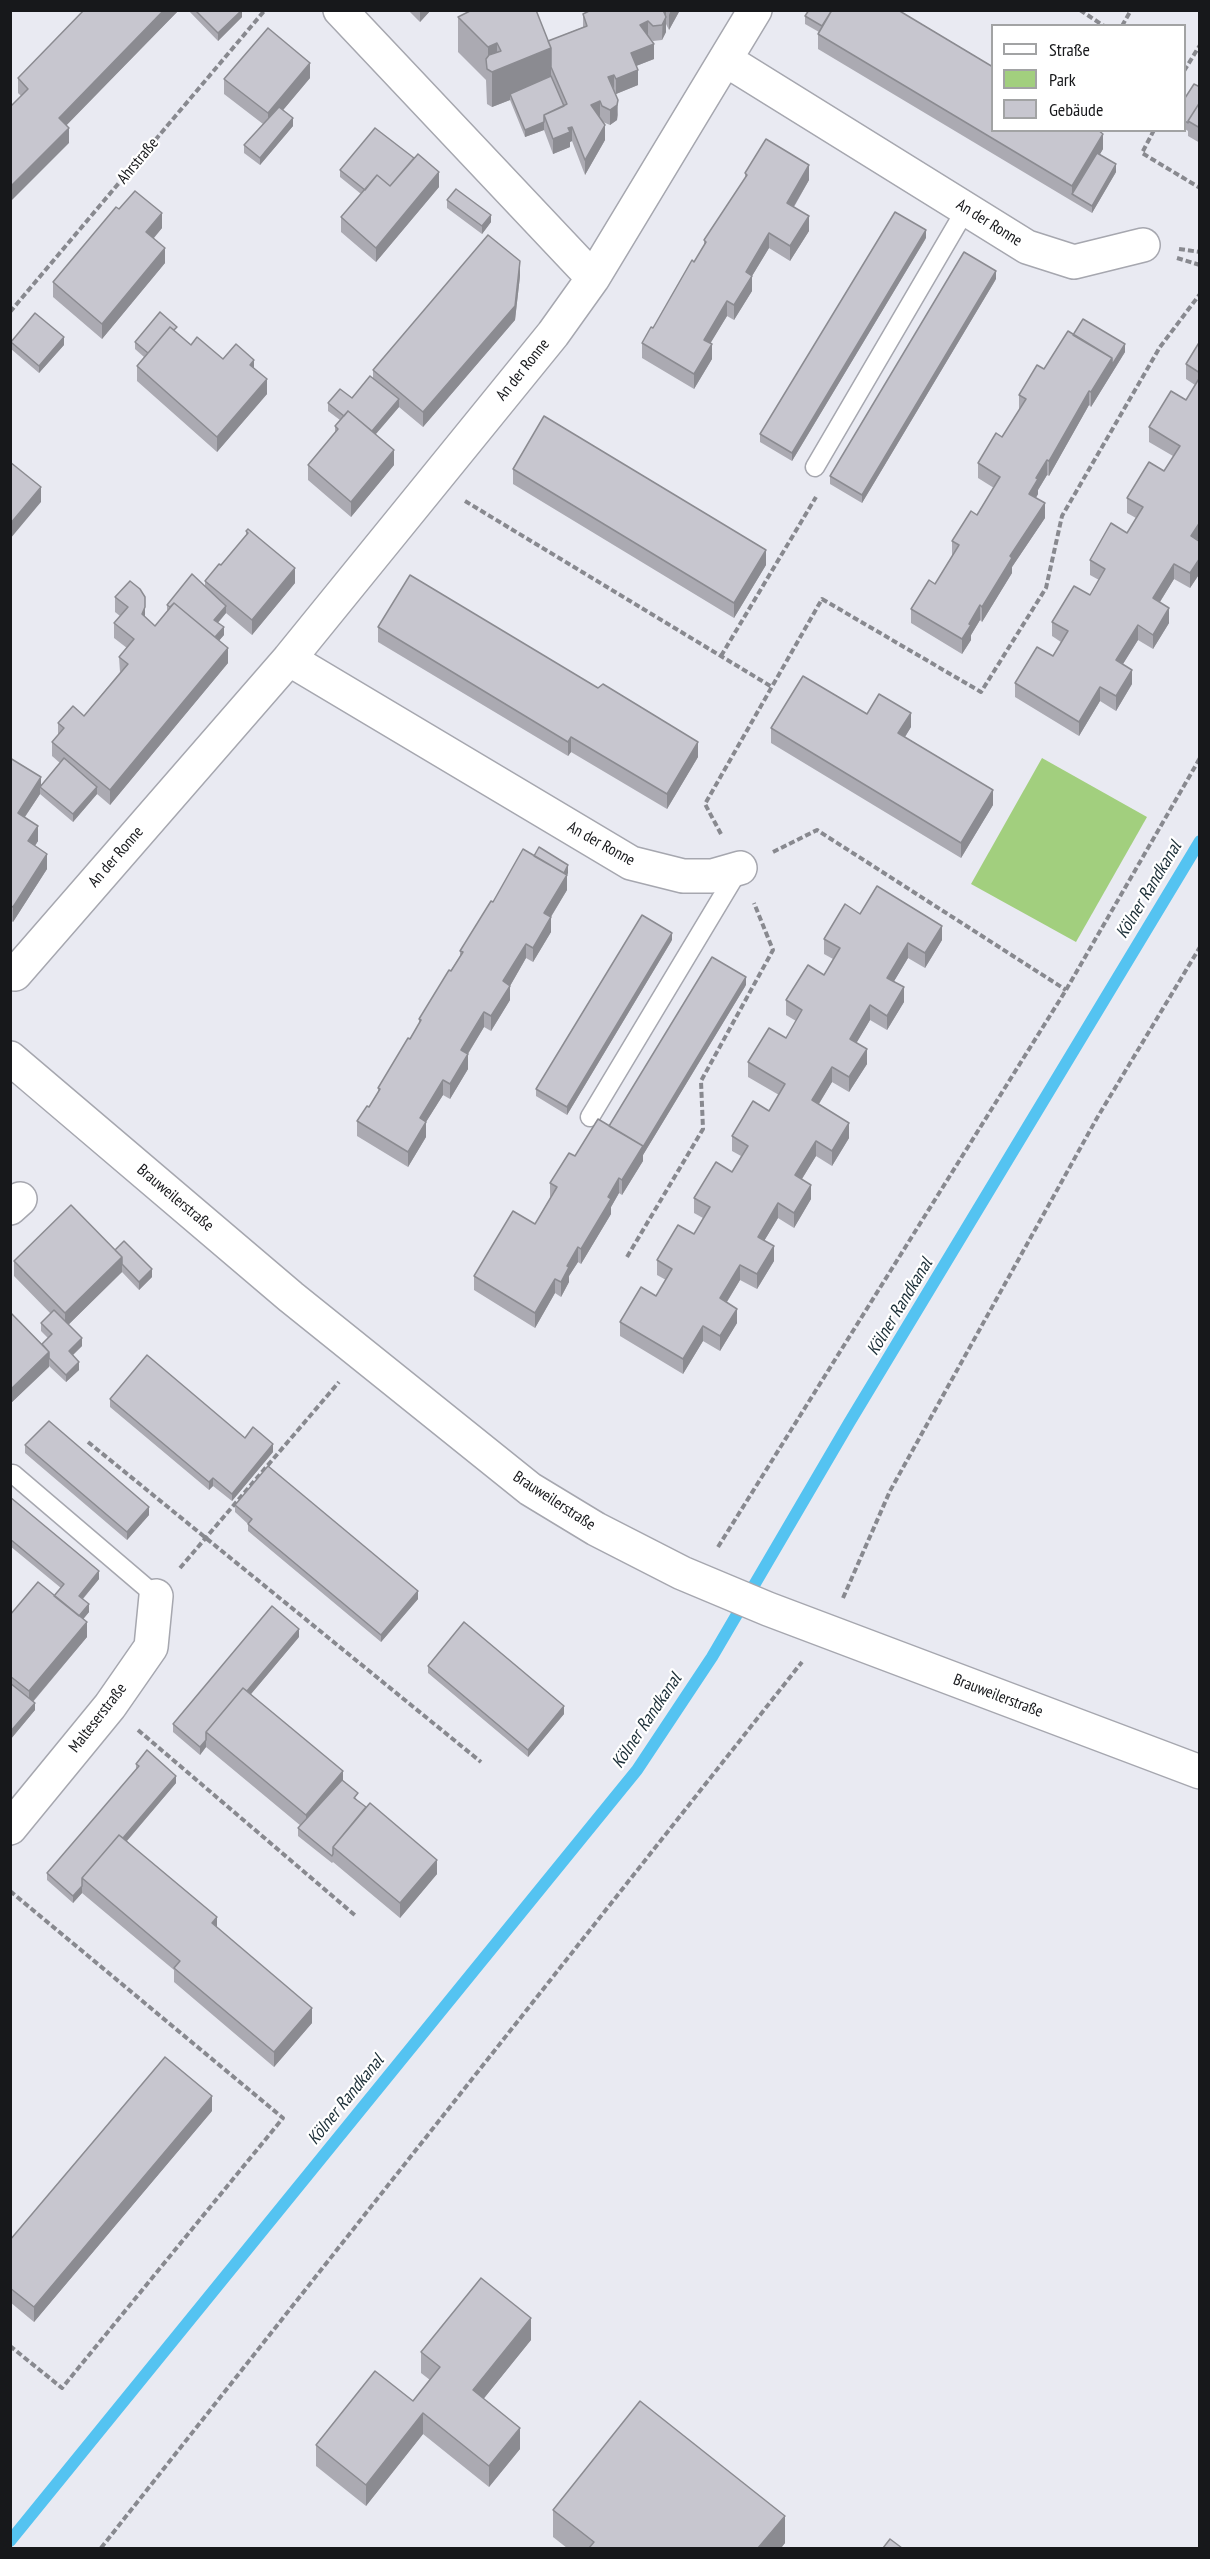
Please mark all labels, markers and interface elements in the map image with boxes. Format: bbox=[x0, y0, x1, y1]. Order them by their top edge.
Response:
legend bbox=[991, 24, 1186, 132]
text: Straße bbox=[1049, 38, 1090, 61]
text: Park bbox=[1049, 68, 1076, 91]
text: Gebäude bbox=[1049, 98, 1103, 121]
street label: Ahrstraße bbox=[113, 134, 163, 188]
street label: An der Ronne bbox=[953, 195, 1025, 251]
street label: An der Ronne bbox=[492, 335, 554, 405]
street label: An der Ronne bbox=[564, 818, 638, 870]
street label: An der Ronne bbox=[85, 823, 147, 891]
water label: Kölner Randkanal bbox=[1112, 838, 1186, 942]
street label: Brauweilerstraße bbox=[133, 1160, 217, 1236]
water label: Kölner Randkanal bbox=[863, 1255, 937, 1359]
street label: Brauweilerstraße bbox=[509, 1467, 599, 1535]
water label: Kölner Randkanal bbox=[608, 1670, 686, 1772]
street label: Brauweilerstraße bbox=[951, 1670, 1045, 1722]
street label: Malteserstraße bbox=[65, 1680, 131, 1756]
water label: Kölner Randkanal bbox=[303, 2051, 389, 2149]

